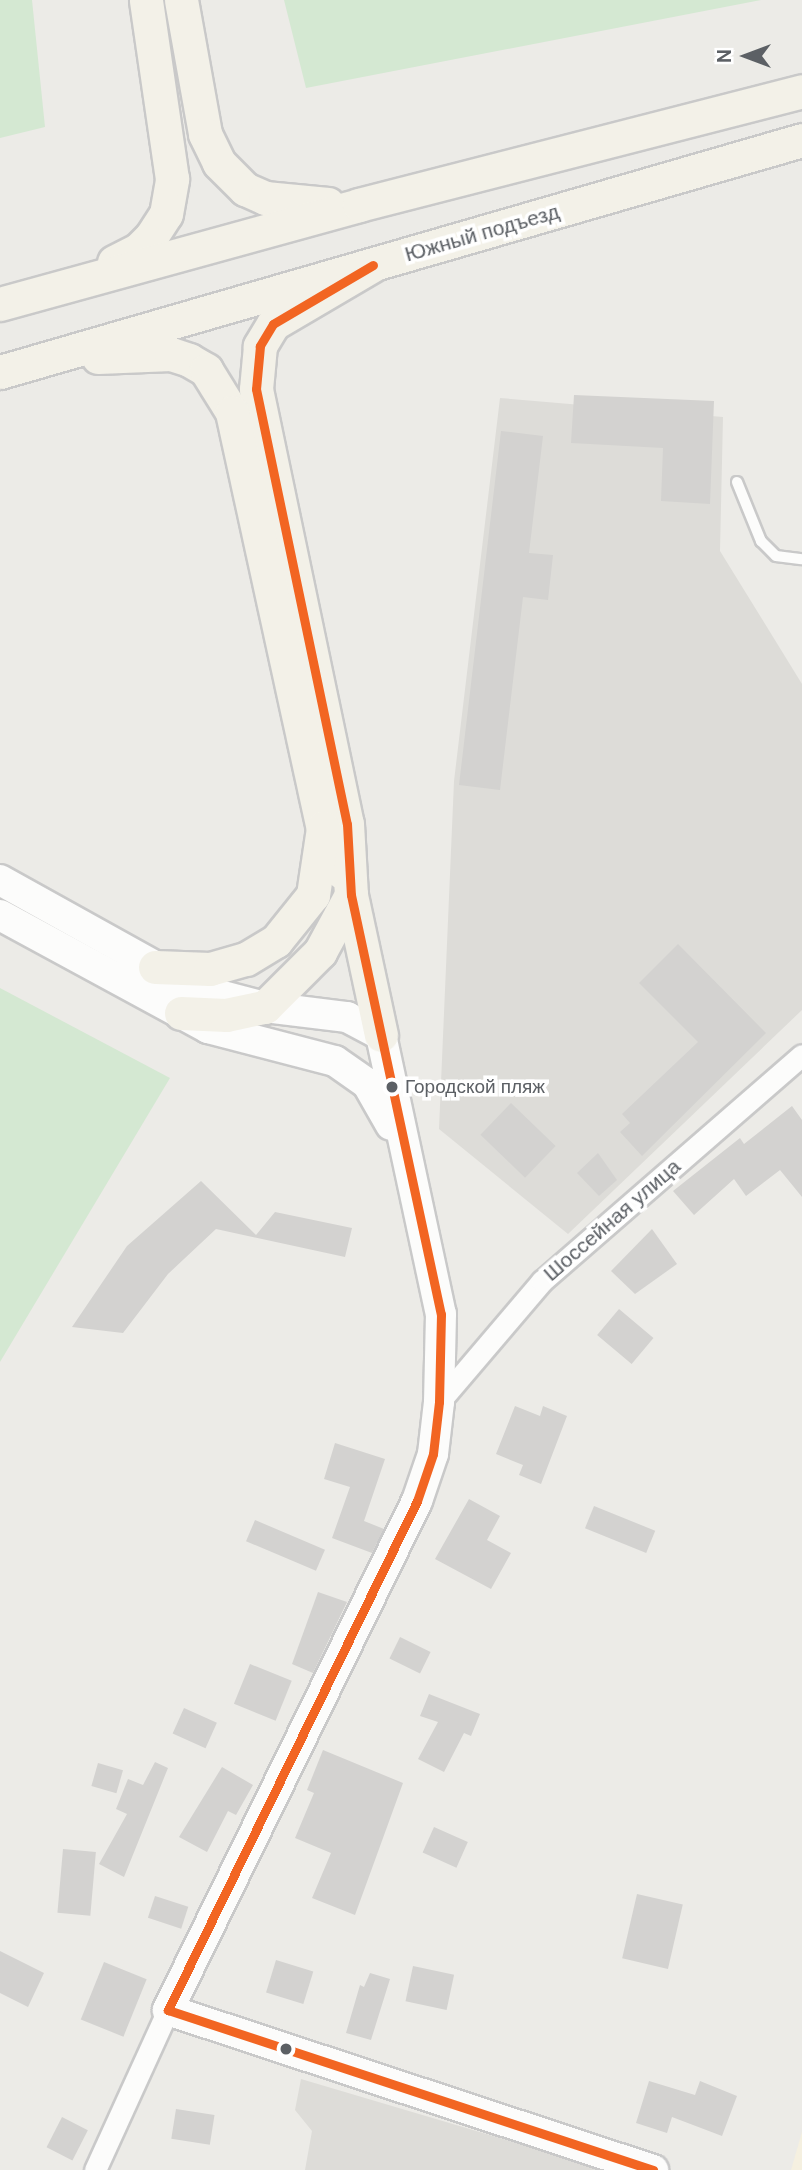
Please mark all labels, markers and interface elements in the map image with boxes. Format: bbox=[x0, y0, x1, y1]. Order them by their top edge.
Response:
north arrow bbox=[711, 21, 781, 91]
text: N bbox=[712, 49, 737, 63]
street label: Южный подъезд bbox=[402, 199, 562, 267]
place label: Городской пляж bbox=[405, 1076, 545, 1098]
marker: Городской пляж bbox=[385, 1080, 399, 1094]
street label: Шоссейная улица bbox=[538, 1154, 686, 1286]
unlabelled marker bbox=[279, 2042, 293, 2056]

